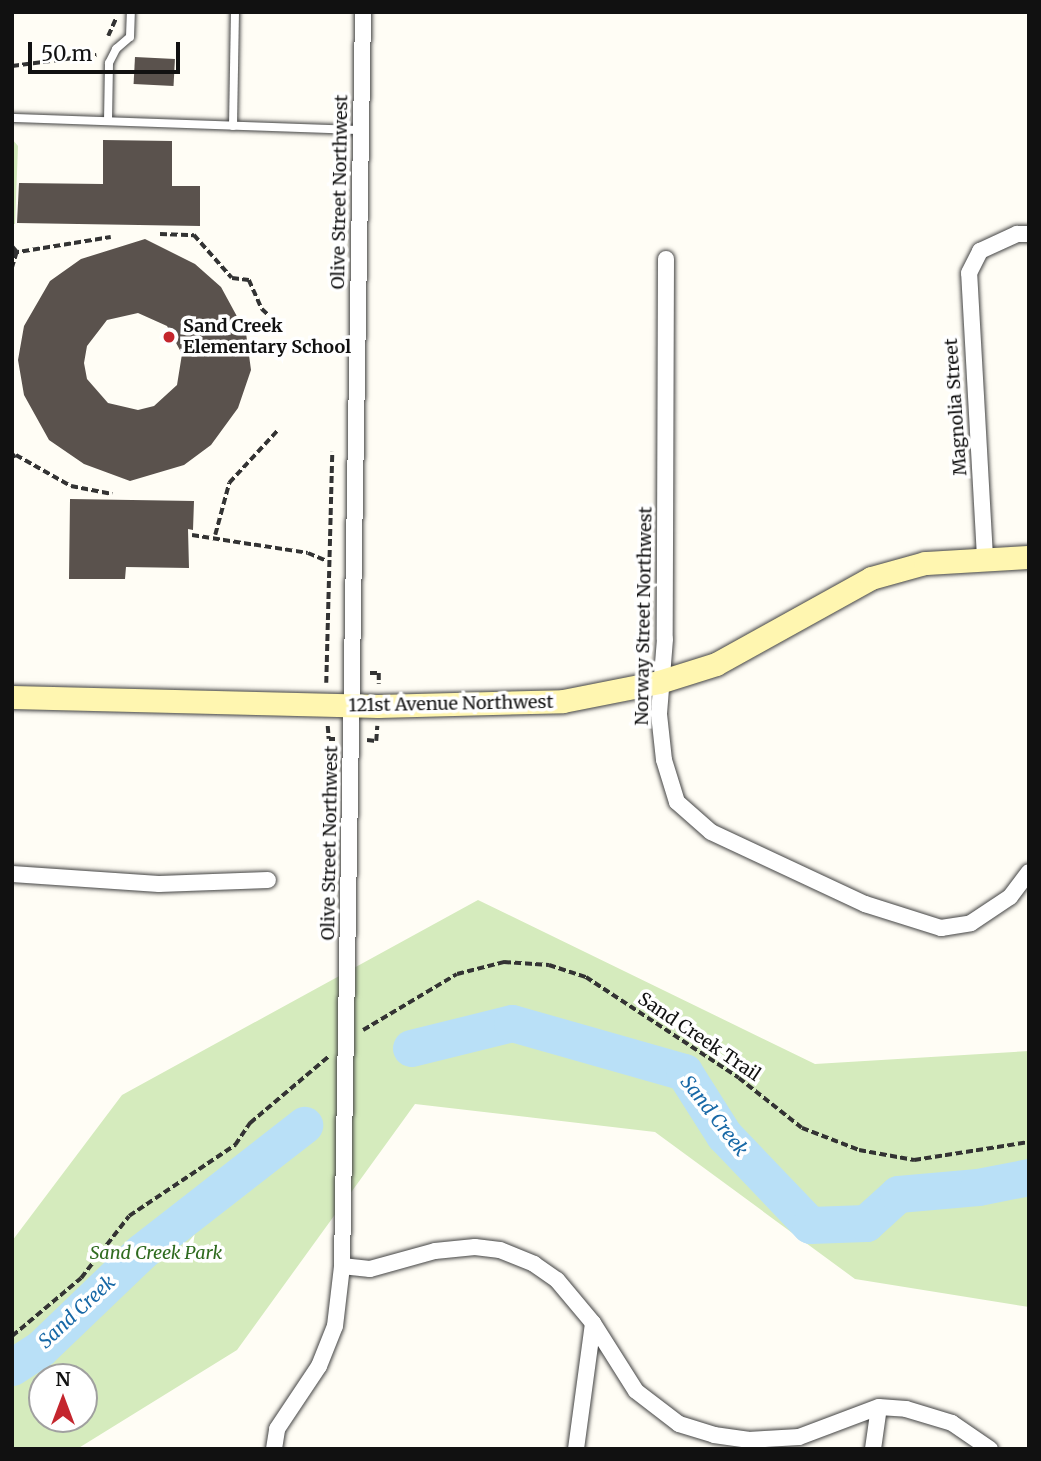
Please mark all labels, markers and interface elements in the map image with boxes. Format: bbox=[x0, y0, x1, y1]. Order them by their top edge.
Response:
scale bar bbox=[32, 28, 184, 72]
text: 50 m bbox=[41, 40, 92, 67]
street label: Olive Street Northwest bbox=[328, 94, 352, 290]
place label: Sand Creek Elementary School bbox=[183, 316, 351, 358]
marker: Sand Creek Elementary School bbox=[161, 329, 177, 345]
street label: Magnolia Street bbox=[940, 338, 972, 476]
street label: Norway Street Northwest bbox=[631, 506, 657, 726]
street label: 121st Avenue Northwest bbox=[348, 691, 554, 717]
street label: Olive Street Northwest bbox=[318, 745, 342, 941]
street label: Sand Creek Trail bbox=[634, 988, 764, 1086]
water label: Sand Creek bbox=[675, 1071, 753, 1161]
park label: Sand Creek Park bbox=[90, 1242, 222, 1264]
water label: Sand Creek bbox=[34, 1271, 120, 1353]
north arrow bbox=[28, 1363, 98, 1433]
text: N bbox=[55, 1367, 71, 1391]

